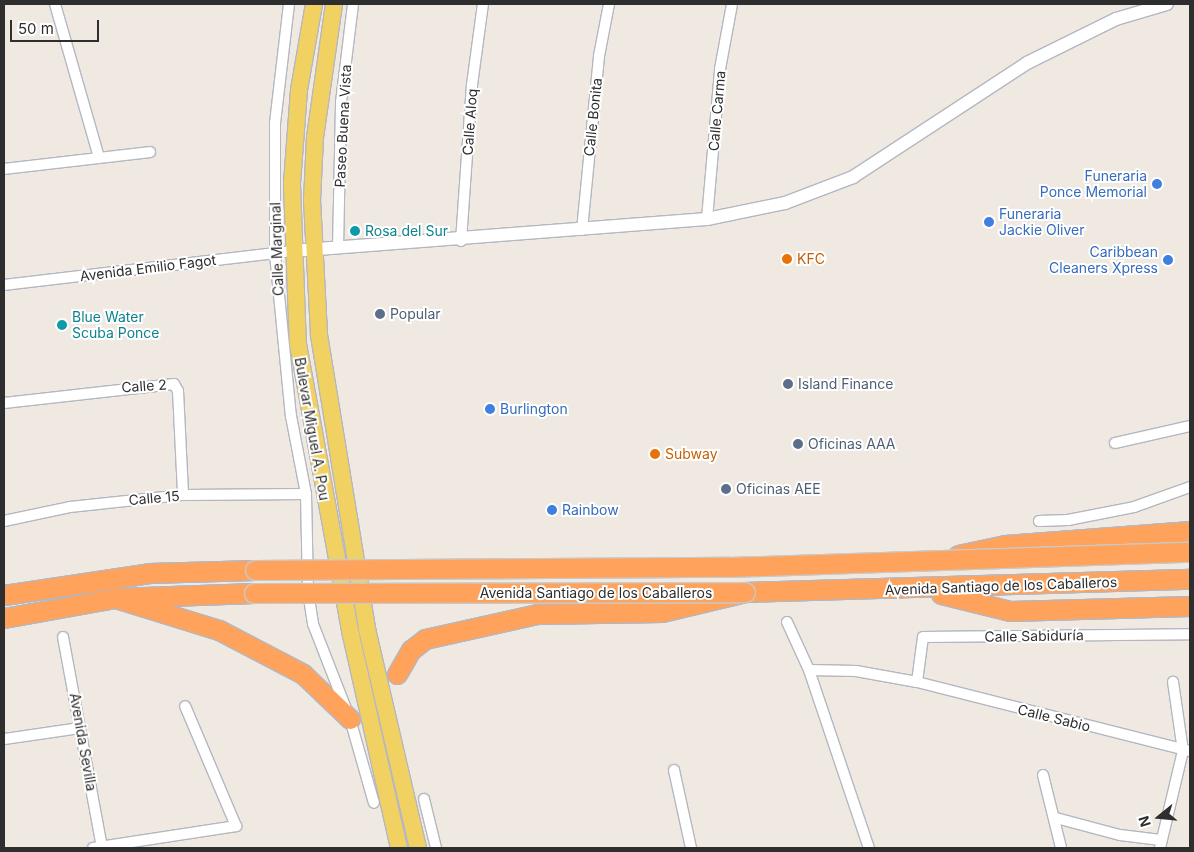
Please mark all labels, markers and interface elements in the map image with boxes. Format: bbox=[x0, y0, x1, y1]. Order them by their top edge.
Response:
scale bar bbox=[12, 10, 101, 42]
text: 50 m bbox=[18, 19, 54, 38]
street label: Paseo Buena Vista bbox=[331, 64, 355, 188]
street label: Calle Carma bbox=[705, 70, 729, 152]
street label: Calle Bonita bbox=[581, 77, 605, 157]
street label: Calle Aloq bbox=[459, 88, 481, 156]
place label: Funeraria Ponce Memorial bbox=[1040, 168, 1147, 200]
marker: Funeraria Ponce Memorial bbox=[1151, 178, 1163, 190]
street label: Calle Marginal bbox=[267, 202, 287, 296]
place label: Funeraria Jackie Oliver bbox=[999, 206, 1085, 238]
marker: Funeraria Jackie Oliver bbox=[983, 216, 995, 228]
place label: Rosa del Sur bbox=[365, 223, 448, 239]
marker: Rosa del Sur bbox=[349, 225, 361, 237]
place label: Caribbean Cleaners Xpress bbox=[1049, 244, 1158, 276]
street label: Avenida Emilio Fagot bbox=[79, 251, 217, 285]
place label: KFC bbox=[797, 251, 825, 267]
marker: KFC bbox=[781, 253, 793, 265]
marker: Caribbean Cleaners Xpress bbox=[1162, 254, 1174, 266]
place label: Popular bbox=[390, 306, 441, 322]
marker: Popular bbox=[374, 308, 386, 320]
place label: Blue Water Scuba Ponce bbox=[72, 309, 159, 342]
marker: Blue Water Scuba Ponce bbox=[56, 319, 68, 331]
street label: Bulevar Miguel A. Pou bbox=[291, 356, 333, 502]
street label: Calle 2 bbox=[121, 376, 167, 396]
place label: Island Finance bbox=[798, 376, 893, 392]
marker: Island Finance bbox=[782, 378, 794, 390]
place label: Burlington bbox=[500, 401, 568, 417]
marker: Burlington bbox=[484, 403, 496, 415]
place label: Oficinas AAA bbox=[808, 436, 896, 452]
marker: Oficinas AAA bbox=[792, 438, 804, 450]
place label: Subway bbox=[665, 446, 718, 462]
marker: Subway bbox=[649, 448, 661, 460]
place label: Oficinas AEE bbox=[736, 481, 821, 497]
marker: Oficinas AEE bbox=[720, 483, 732, 495]
street label: Calle 15 bbox=[128, 487, 180, 509]
place label: Rainbow bbox=[562, 502, 619, 518]
marker: Rainbow bbox=[546, 504, 558, 516]
street label: Avenida Santiago de los Caballeros bbox=[884, 574, 1118, 598]
street label: Avenida Santiago de los Caballeros bbox=[480, 585, 712, 601]
street label: Calle Sabiduría bbox=[984, 627, 1084, 645]
street label: Avenida Sevilla bbox=[66, 692, 100, 792]
street label: Calle Sabio bbox=[1016, 701, 1092, 735]
north arrow bbox=[1134, 792, 1184, 842]
text: N bbox=[1134, 814, 1154, 829]

